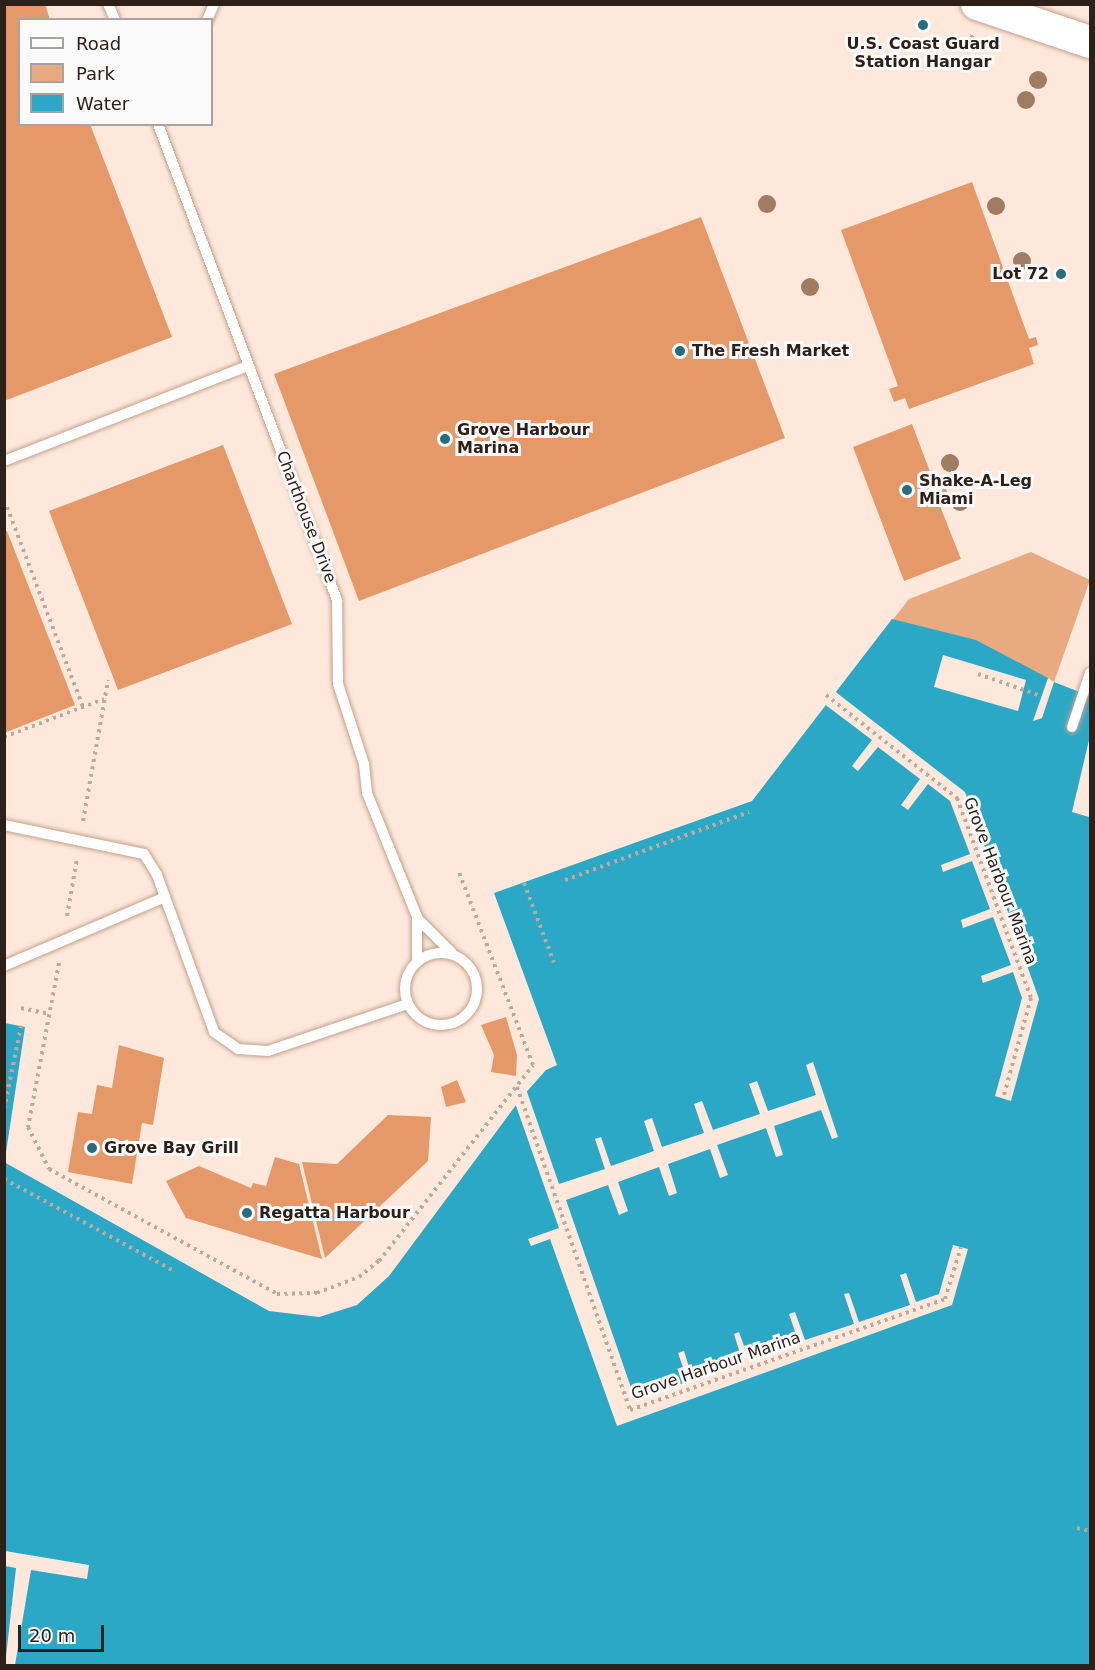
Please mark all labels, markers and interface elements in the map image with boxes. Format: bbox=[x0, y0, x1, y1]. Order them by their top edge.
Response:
legend bbox=[18, 18, 213, 126]
marker: U.S. Coast Guard Station Hangar bbox=[916, 18, 930, 32]
text: Road bbox=[76, 33, 121, 54]
place label: U.S. Coast Guard Station Hangar bbox=[846, 34, 1000, 72]
text: Park bbox=[76, 63, 115, 84]
text: Water bbox=[76, 93, 129, 114]
place label: Lot 72 bbox=[992, 264, 1049, 284]
marker: Lot 72 bbox=[1054, 267, 1068, 281]
place label: The Fresh Market bbox=[692, 341, 849, 361]
marker: The Fresh Market bbox=[673, 344, 687, 358]
place label: Grove Harbour Marina bbox=[457, 420, 590, 458]
marker: Grove Harbour Marina bbox=[438, 432, 452, 446]
street label: Charthouse Drive bbox=[272, 448, 340, 586]
place label: Shake-A-Leg Miami bbox=[919, 471, 1032, 509]
marker: Shake-A-Leg Miami bbox=[900, 483, 914, 497]
street label: Grove Harbour Marina bbox=[959, 795, 1041, 967]
place label: Grove Bay Grill bbox=[104, 1138, 239, 1158]
marker: Grove Bay Grill bbox=[85, 1141, 99, 1155]
place label: Regatta Harbour bbox=[259, 1203, 410, 1223]
marker: Regatta Harbour bbox=[240, 1206, 254, 1220]
street label: Grove Harbour Marina bbox=[629, 1328, 803, 1404]
scale bar bbox=[21, 1613, 106, 1651]
text: 20 m bbox=[29, 1625, 75, 1646]

